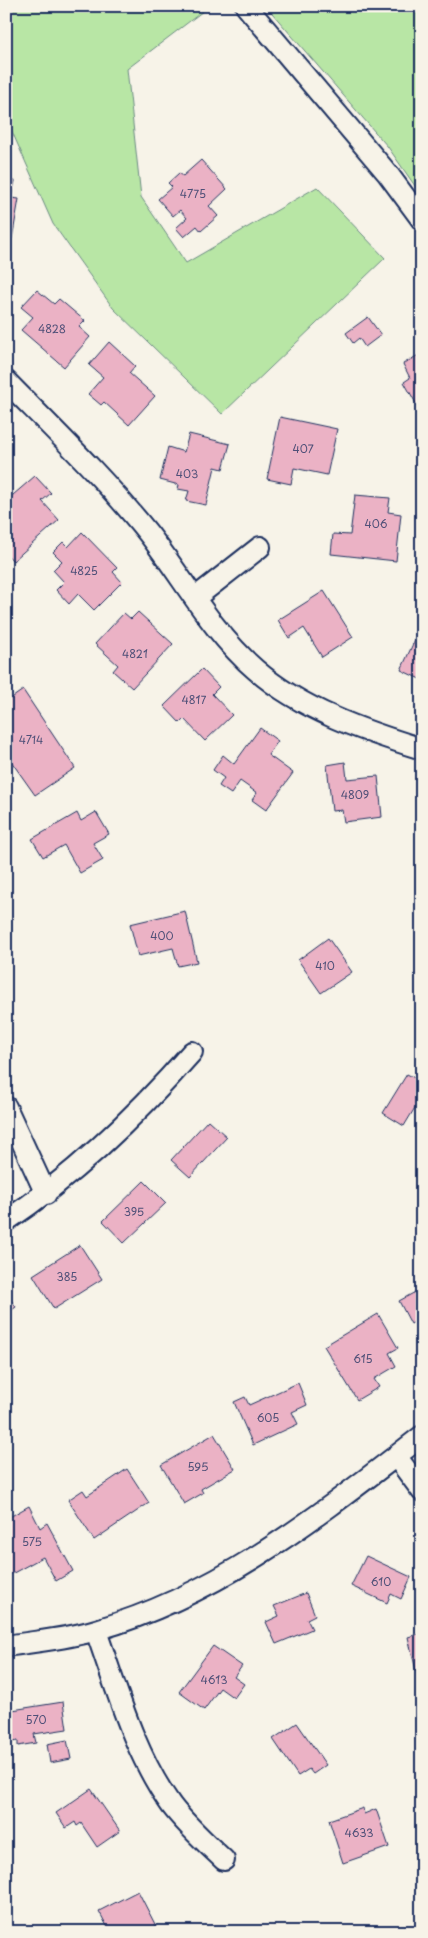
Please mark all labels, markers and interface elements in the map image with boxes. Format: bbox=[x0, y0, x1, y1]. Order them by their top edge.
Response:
house number: 4775 bbox=[180, 185, 206, 202]
house number: 4828 bbox=[38, 320, 66, 337]
house number: 407 bbox=[292, 440, 314, 457]
house number: 403 bbox=[176, 465, 198, 482]
house number: 406 bbox=[364, 515, 388, 532]
house number: 4825 bbox=[70, 562, 98, 579]
house number: 4821 bbox=[122, 645, 148, 662]
house number: 4817 bbox=[182, 691, 207, 708]
house number: 4714 bbox=[19, 731, 43, 748]
house number: 4809 bbox=[341, 786, 369, 803]
house number: 400 bbox=[150, 927, 174, 944]
house number: 410 bbox=[315, 957, 335, 974]
house number: 395 bbox=[124, 1203, 144, 1220]
house number: 385 bbox=[57, 1268, 77, 1285]
house number: 615 bbox=[353, 1350, 373, 1367]
house number: 605 bbox=[257, 1409, 279, 1426]
house number: 595 bbox=[188, 1458, 208, 1475]
house number: 575 bbox=[22, 1533, 42, 1550]
house number: 610 bbox=[371, 1573, 391, 1590]
house number: 4613 bbox=[201, 1671, 227, 1688]
house number: 570 bbox=[26, 1711, 46, 1728]
house number: 4633 bbox=[344, 1824, 374, 1841]

